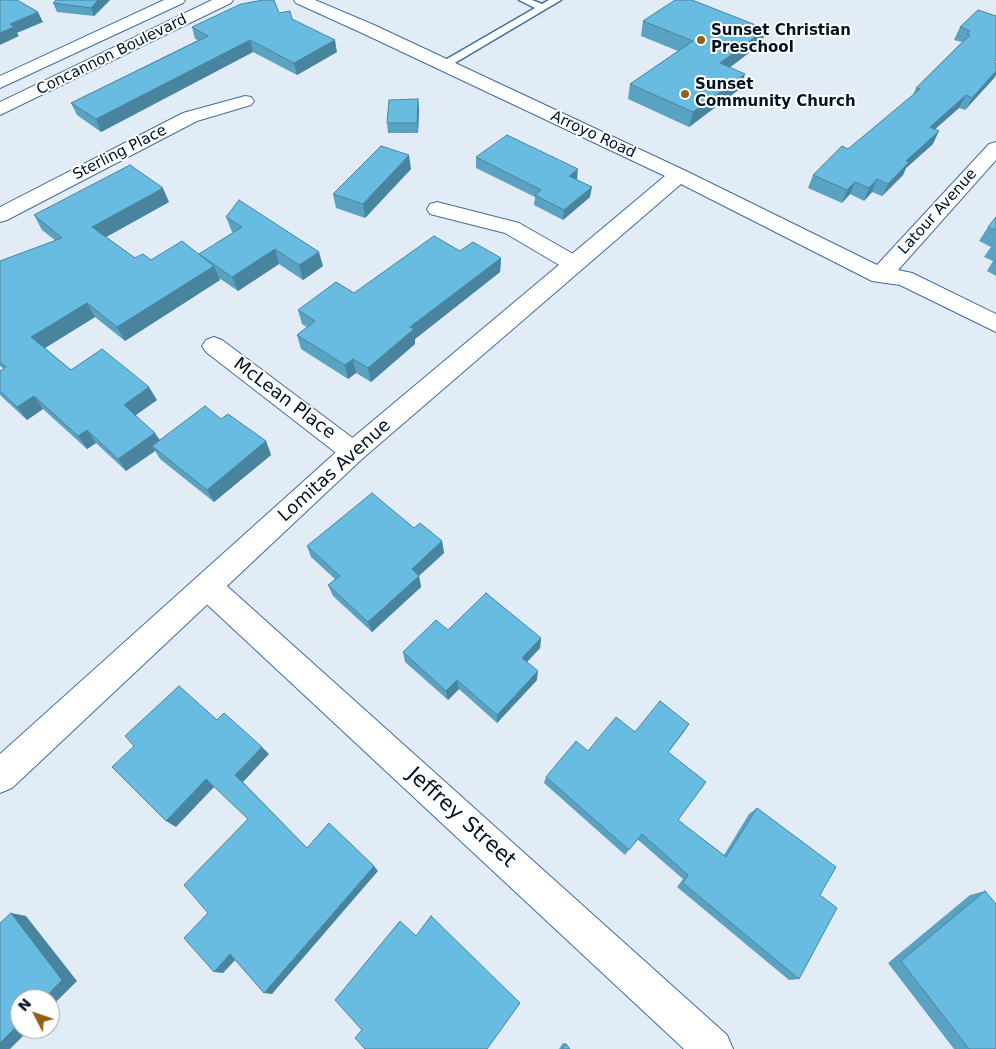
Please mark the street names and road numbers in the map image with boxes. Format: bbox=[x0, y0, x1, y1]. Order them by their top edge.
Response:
street label: Concannon Boulevard bbox=[34, 11, 190, 99]
street label: Arroyo Road bbox=[548, 107, 638, 163]
street label: Sterling Place bbox=[70, 122, 170, 184]
street label: Latour Avenue bbox=[895, 166, 981, 258]
street label: McLean Place bbox=[229, 354, 339, 444]
street label: Lomitas Avenue bbox=[275, 415, 395, 527]
street label: Jeffrey Street bbox=[401, 763, 521, 873]

